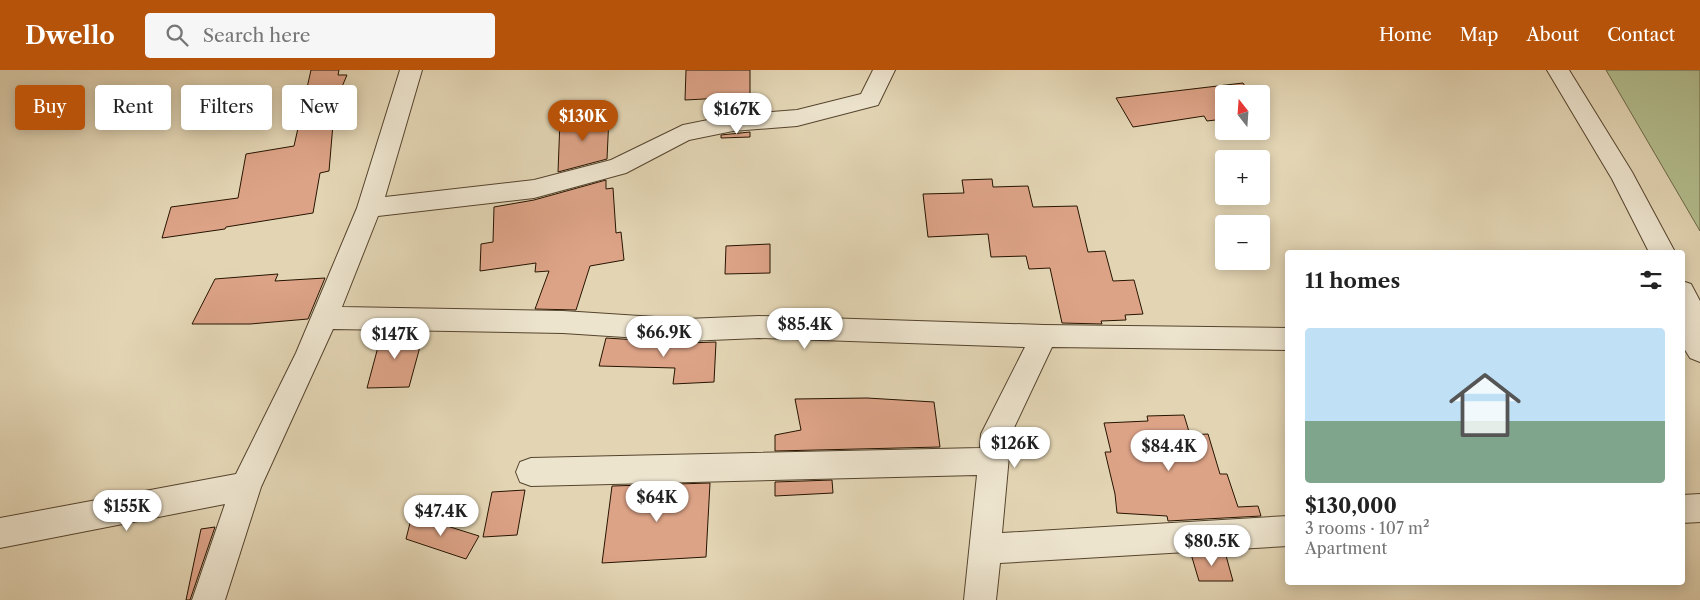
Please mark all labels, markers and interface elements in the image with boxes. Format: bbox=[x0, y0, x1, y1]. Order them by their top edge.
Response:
search box bbox=[145, 13, 495, 58]
text: Dwello bbox=[25, 21, 115, 50]
icon: search bbox=[163, 21, 191, 49]
text: Search here bbox=[203, 24, 310, 47]
text: Home bbox=[1379, 24, 1432, 46]
text: Map bbox=[1460, 24, 1498, 46]
text: About bbox=[1526, 24, 1579, 46]
text: Contact bbox=[1607, 24, 1675, 46]
chip: Buy bbox=[15, 85, 85, 130]
chip: Rent bbox=[95, 85, 171, 130]
chip: Filters bbox=[181, 85, 272, 130]
chip: New bbox=[282, 85, 357, 130]
north arrow bbox=[1215, 85, 1270, 140]
map controls bbox=[1215, 85, 1270, 270]
pin: $167K bbox=[702, 92, 772, 135]
text: $167K bbox=[714, 99, 760, 119]
pin: $130K bbox=[548, 100, 618, 142]
text: $130K bbox=[559, 106, 607, 126]
button: + bbox=[1215, 150, 1270, 205]
button: − bbox=[1215, 215, 1270, 270]
icon: filters bbox=[1637, 266, 1665, 294]
text: 11 homes bbox=[1305, 268, 1400, 293]
pin: $85.4K bbox=[764, 308, 846, 350]
text: $85.4K bbox=[778, 314, 832, 334]
pin: $66.9K bbox=[623, 316, 705, 358]
pin: $147K bbox=[360, 318, 430, 360]
text: $66.9K bbox=[637, 322, 691, 342]
text: $147K bbox=[372, 324, 418, 344]
icon: home bbox=[1440, 360, 1530, 450]
pin: $126K bbox=[980, 426, 1050, 469]
pin: $84.4K bbox=[1128, 430, 1210, 472]
text: $126K bbox=[991, 433, 1039, 453]
text: $84.4K bbox=[1142, 436, 1196, 456]
pin: $64K bbox=[627, 480, 687, 523]
text: $64K bbox=[637, 487, 677, 507]
pin: $155K bbox=[92, 490, 162, 532]
text: $130,000 bbox=[1305, 493, 1397, 518]
pin: $47.4K bbox=[400, 494, 482, 537]
text: $155K bbox=[104, 496, 150, 516]
text: $47.4K bbox=[415, 501, 467, 521]
text: 3 rooms · 107 m² bbox=[1305, 518, 1430, 538]
pin: $80.5K bbox=[1171, 524, 1253, 567]
text: $80.5K bbox=[1185, 531, 1239, 551]
text: Apartment bbox=[1305, 538, 1387, 558]

